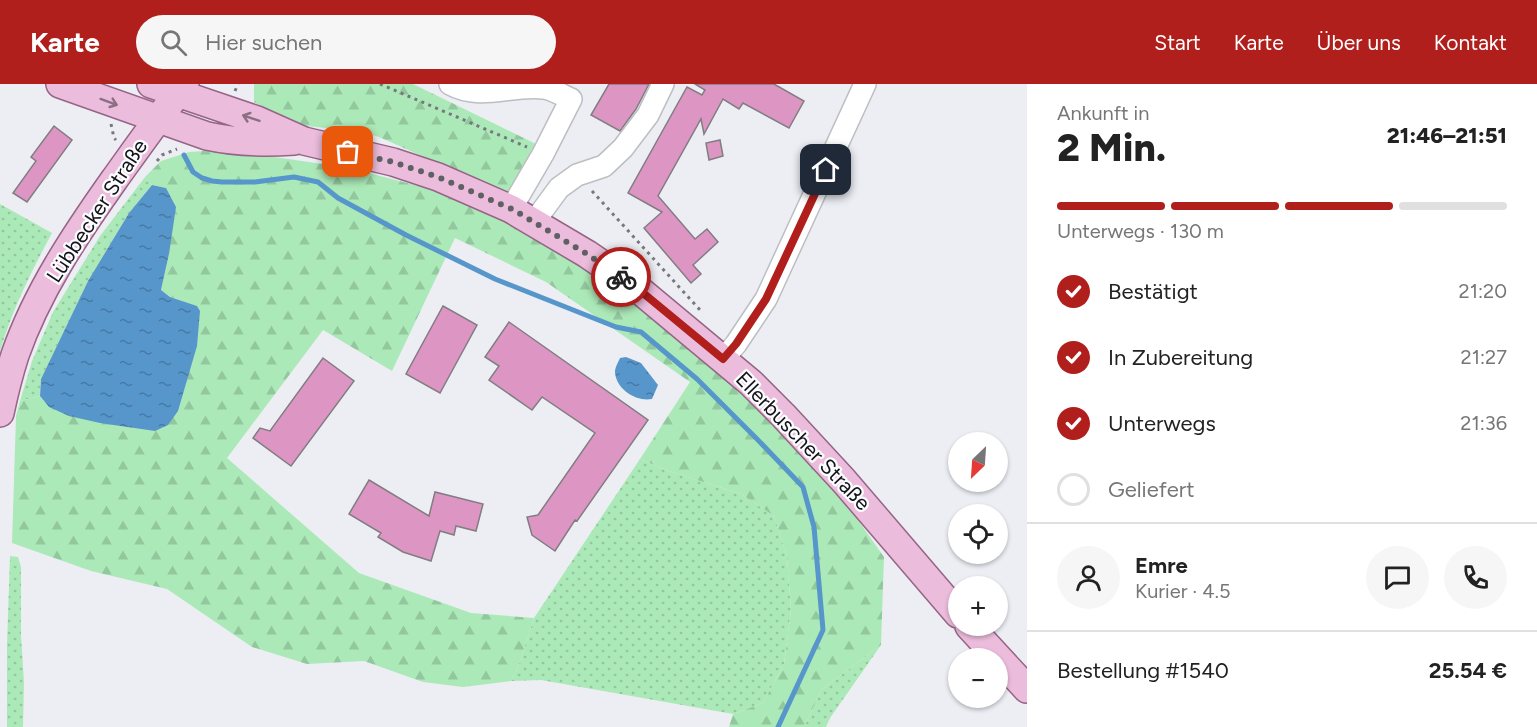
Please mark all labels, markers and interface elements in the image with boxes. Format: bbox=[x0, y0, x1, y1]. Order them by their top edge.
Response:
search box bbox=[136, 15, 556, 69]
text: Karte bbox=[30, 25, 100, 59]
icon: search bbox=[157, 26, 190, 59]
text: Hier suchen bbox=[205, 29, 322, 56]
text: Start bbox=[1154, 30, 1201, 55]
text: Karte bbox=[1234, 30, 1284, 55]
text: Über uns bbox=[1317, 30, 1401, 55]
text: Kontakt bbox=[1434, 30, 1507, 55]
one-way arrow bbox=[99, 97, 118, 108]
text: Ankunft in bbox=[1057, 101, 1149, 125]
one-way arrow bbox=[242, 112, 260, 123]
text: 21:46–21:51 bbox=[1387, 122, 1507, 149]
text: 2 Min. bbox=[1057, 124, 1166, 171]
pin bbox=[322, 126, 373, 177]
street label: Lübbecker Straße bbox=[41, 134, 152, 287]
icon: bag bbox=[331, 135, 364, 168]
pin bbox=[800, 144, 851, 195]
icon: home bbox=[809, 153, 842, 186]
text: Unterwegs · 130 m bbox=[1057, 219, 1224, 243]
courier bbox=[591, 247, 651, 307]
icon: bike bbox=[605, 261, 638, 294]
icon: check bbox=[1057, 275, 1090, 308]
text: Bestätigt bbox=[1108, 278, 1198, 305]
text: 21:20 bbox=[1459, 279, 1507, 303]
icon: check bbox=[1057, 341, 1090, 374]
text: In Zubereitung bbox=[1108, 344, 1253, 371]
text: 21:27 bbox=[1461, 345, 1507, 369]
street label: Ellerbuscher Straße bbox=[731, 366, 876, 515]
icon: check bbox=[1057, 407, 1090, 440]
text: Unterwegs bbox=[1108, 410, 1216, 437]
text: 21:36 bbox=[1460, 411, 1507, 435]
north arrow bbox=[948, 432, 1008, 492]
map controls bbox=[948, 432, 1008, 708]
text: Geliefert bbox=[1108, 476, 1195, 503]
button: locate bbox=[948, 504, 1008, 564]
button: person bbox=[1057, 546, 1120, 609]
button: chat bbox=[1366, 546, 1429, 609]
button: phone bbox=[1444, 546, 1507, 609]
text: Emre bbox=[1135, 552, 1188, 579]
button: + bbox=[948, 576, 1008, 636]
text: Kurier · 4.5 bbox=[1135, 579, 1230, 603]
button: − bbox=[948, 648, 1008, 708]
text: Bestellung #1540 bbox=[1057, 657, 1229, 684]
text: 25.54 € bbox=[1429, 657, 1507, 684]

